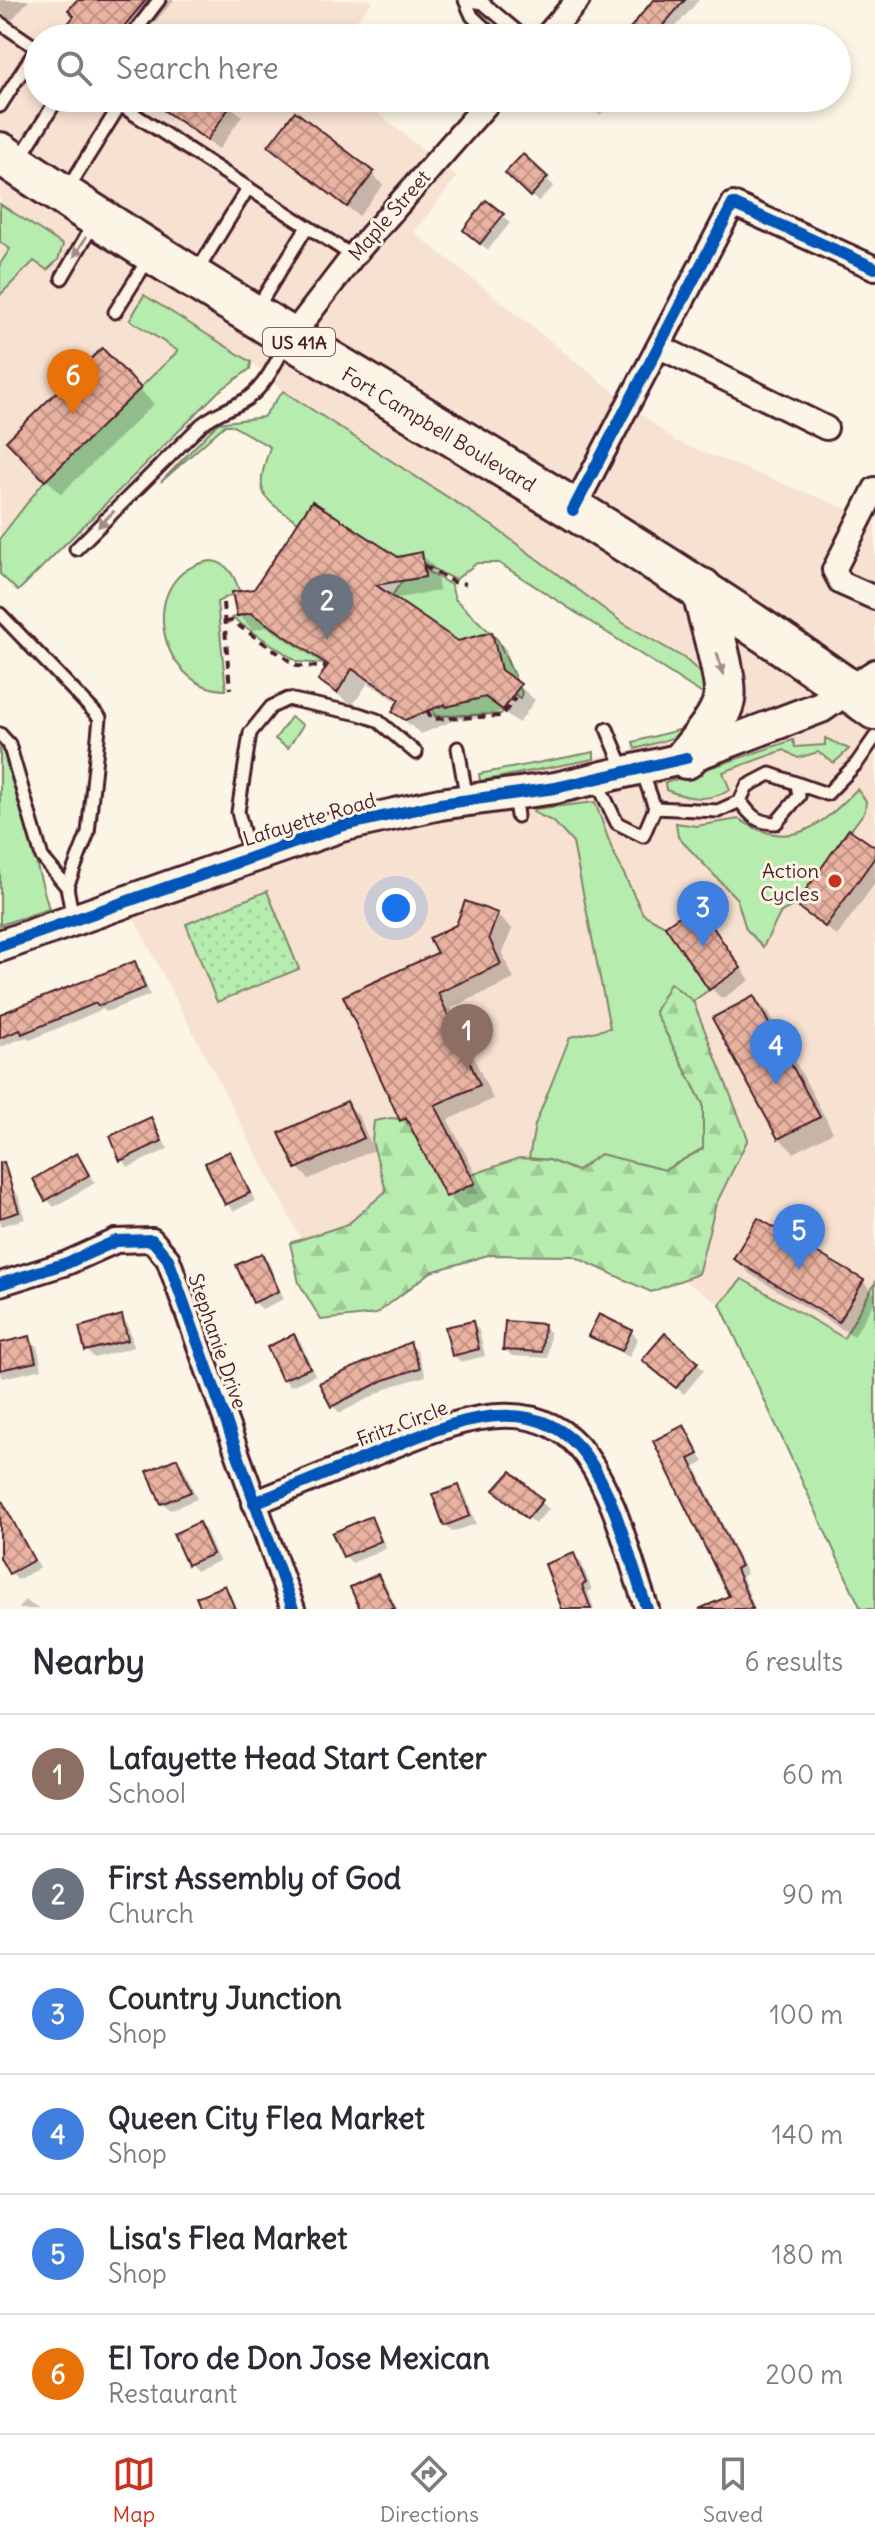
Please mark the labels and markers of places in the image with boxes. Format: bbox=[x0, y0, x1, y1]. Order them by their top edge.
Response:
pin: 6 bbox=[47, 349, 99, 415]
pin: 2 bbox=[301, 574, 353, 640]
place label: Action Cycles bbox=[760, 858, 819, 906]
marker: Action Cycles bbox=[826, 872, 844, 890]
pin: 3 bbox=[677, 881, 729, 947]
pin: 1 bbox=[441, 1004, 493, 1070]
pin: 4 bbox=[750, 1019, 802, 1085]
pin: 5 bbox=[773, 1204, 825, 1270]

